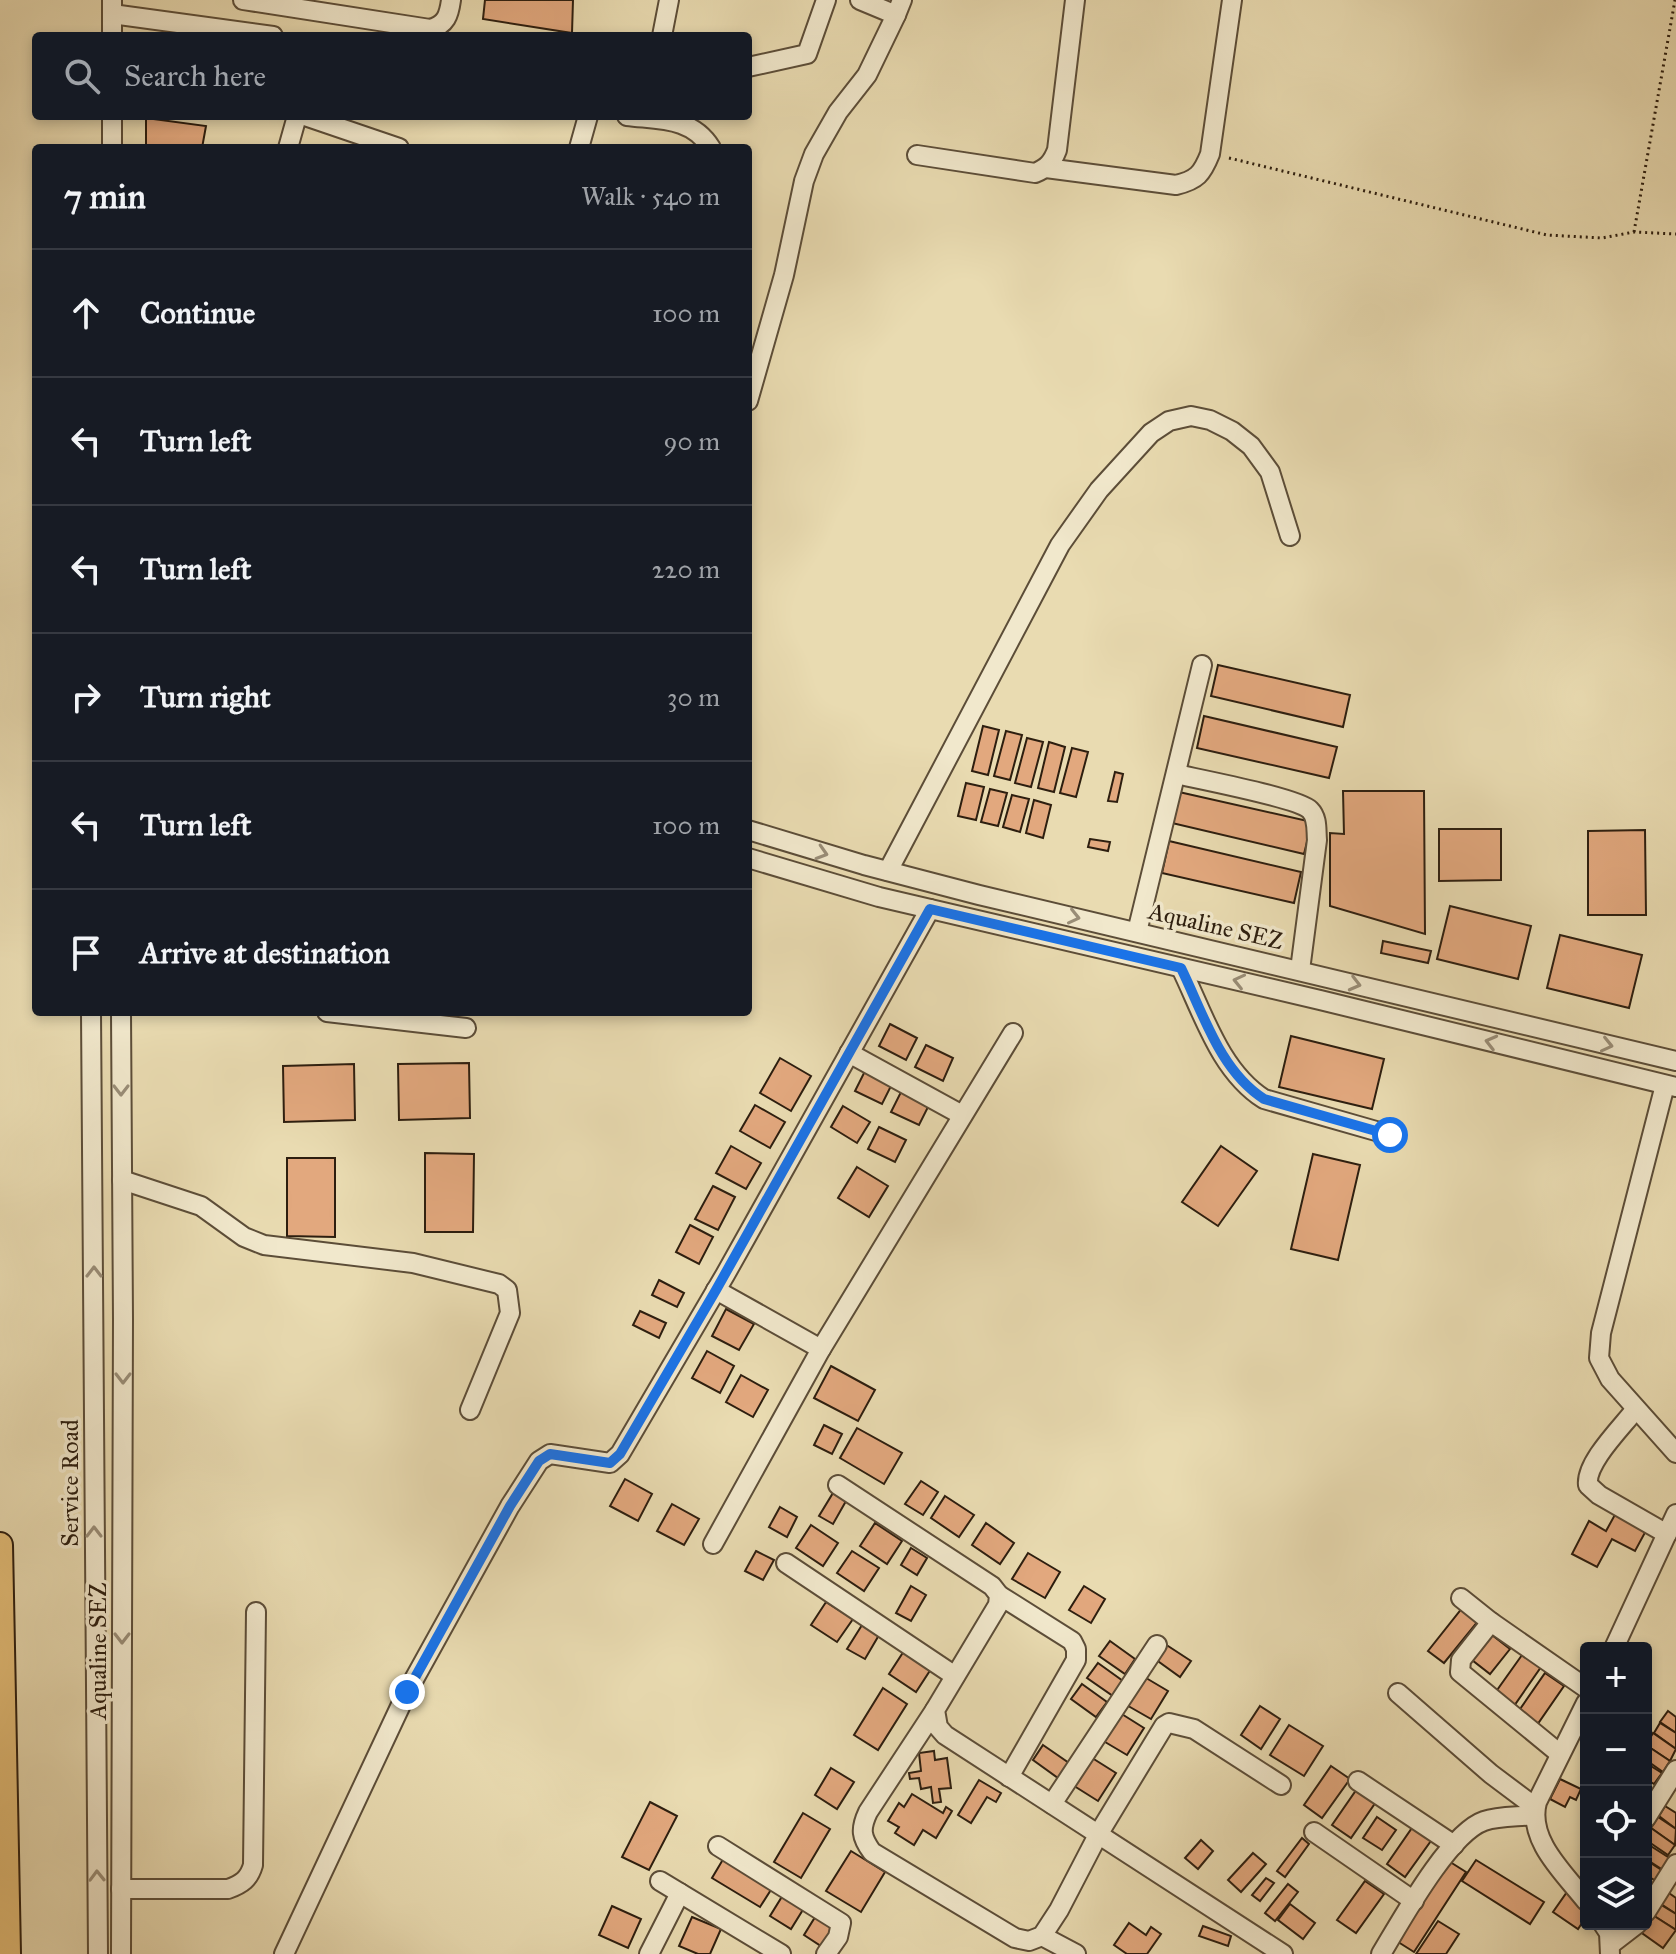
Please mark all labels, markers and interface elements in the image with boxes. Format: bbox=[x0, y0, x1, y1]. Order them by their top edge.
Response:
search box bbox=[32, 32, 752, 120]
icon: search bbox=[60, 54, 104, 98]
text: Search here bbox=[124, 58, 266, 94]
text: 7 min bbox=[64, 176, 146, 217]
text: Walk · 540 m bbox=[581, 180, 720, 212]
icon: ahead bbox=[64, 291, 108, 335]
text: Continue bbox=[140, 295, 255, 331]
text: 100 m bbox=[652, 297, 720, 329]
icon: left bbox=[64, 419, 108, 463]
text: Turn left bbox=[140, 423, 251, 459]
text: 90 m bbox=[663, 425, 720, 457]
icon: left bbox=[64, 547, 108, 591]
text: Turn left bbox=[140, 551, 251, 587]
text: 220 m bbox=[652, 553, 720, 585]
icon: right bbox=[64, 675, 108, 719]
text: Turn right bbox=[140, 679, 271, 715]
text: 30 m bbox=[667, 681, 720, 713]
icon: left bbox=[64, 803, 108, 847]
text: Turn left bbox=[140, 807, 251, 843]
text: 100 m bbox=[652, 809, 720, 841]
one-way arrow bbox=[815, 844, 829, 860]
street label: Aqualine SEZ bbox=[1145, 896, 1286, 956]
one-way arrow bbox=[1067, 908, 1081, 925]
icon: arrive bbox=[64, 931, 108, 975]
text: Arrive at destination bbox=[140, 935, 390, 971]
one-way arrow bbox=[1232, 974, 1246, 991]
one-way arrow bbox=[1347, 974, 1361, 991]
one-way arrow bbox=[1485, 1035, 1499, 1052]
one-way arrow bbox=[1600, 1036, 1614, 1053]
one-way arrow bbox=[112, 1084, 130, 1097]
route start bbox=[1372, 1117, 1408, 1153]
one-way arrow bbox=[85, 1265, 103, 1278]
one-way arrow bbox=[114, 1372, 132, 1385]
street label: Service Road bbox=[55, 1419, 85, 1547]
one-way arrow bbox=[85, 1525, 103, 1538]
street label: Aqualine SEZ bbox=[83, 1582, 113, 1721]
one-way arrow bbox=[113, 1632, 131, 1645]
map controls bbox=[1580, 1642, 1652, 1930]
button: + bbox=[1580, 1642, 1652, 1714]
route end bbox=[389, 1674, 425, 1710]
button: − bbox=[1580, 1714, 1652, 1786]
button: locate bbox=[1580, 1786, 1652, 1858]
button: layers bbox=[1580, 1858, 1652, 1930]
one-way arrow bbox=[88, 1869, 105, 1882]

